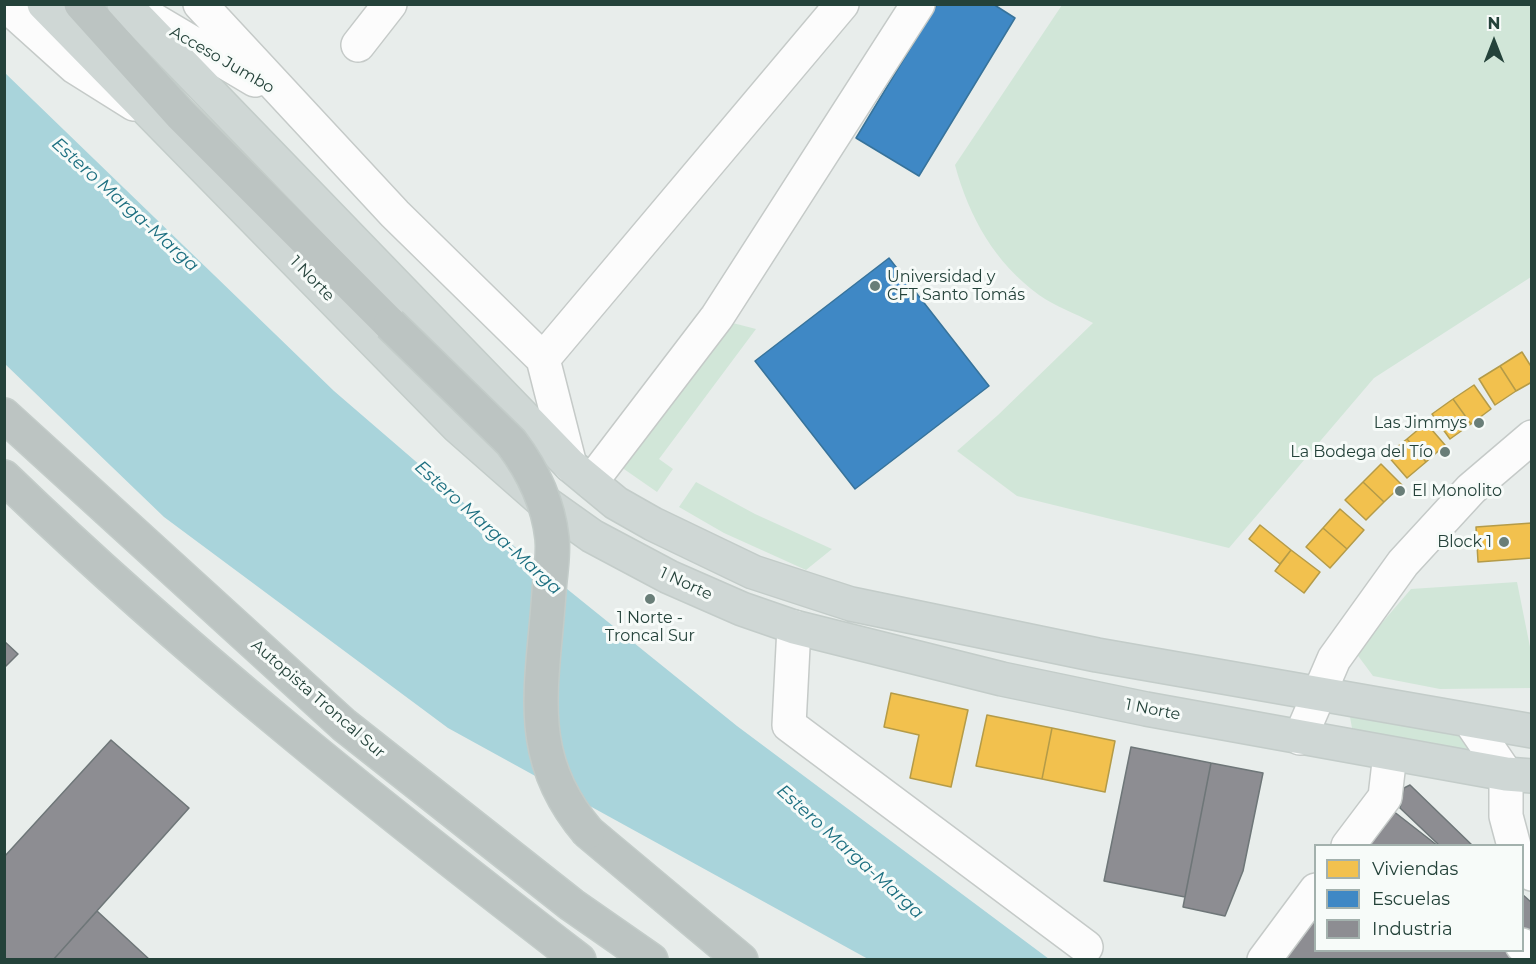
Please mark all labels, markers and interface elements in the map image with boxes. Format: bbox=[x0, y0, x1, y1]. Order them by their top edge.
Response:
north arrow bbox=[1464, 12, 1524, 72]
text: N bbox=[1488, 14, 1500, 33]
street label: Acceso Jumbo bbox=[166, 22, 278, 98]
water label: Estero Marga-Marga bbox=[47, 133, 203, 277]
street label: 1 Norte bbox=[286, 252, 338, 306]
place label: Universidad y CFT Santo Tomás bbox=[887, 267, 1025, 305]
marker: Universidad y CFT Santo Tomás bbox=[868, 279, 882, 293]
place label: Las Jimmys bbox=[1374, 413, 1467, 433]
marker: Las Jimmys bbox=[1472, 416, 1486, 430]
place label: La Bodega del Tío bbox=[1290, 442, 1433, 462]
marker: La Bodega del Tío bbox=[1438, 445, 1452, 459]
water label: Estero Marga-Marga bbox=[410, 456, 566, 600]
place label: El Monolito bbox=[1412, 481, 1502, 501]
marker: El Monolito bbox=[1393, 484, 1407, 498]
place label: Block 1 bbox=[1437, 532, 1492, 552]
marker: Block 1 bbox=[1497, 535, 1511, 549]
street label: 1 Norte bbox=[657, 564, 715, 604]
marker: 1 Norte - Troncal Sur bbox=[643, 592, 657, 606]
place label: 1 Norte - Troncal Sur bbox=[605, 608, 695, 646]
street label: Autopista Troncal Sur bbox=[247, 636, 389, 762]
street label: 1 Norte bbox=[1124, 695, 1182, 725]
water label: Estero Marga-Marga bbox=[772, 780, 928, 924]
legend bbox=[1314, 844, 1524, 952]
text: Viviendas bbox=[1372, 858, 1458, 880]
text: Escuelas bbox=[1372, 888, 1450, 910]
text: Industria bbox=[1372, 918, 1453, 940]

